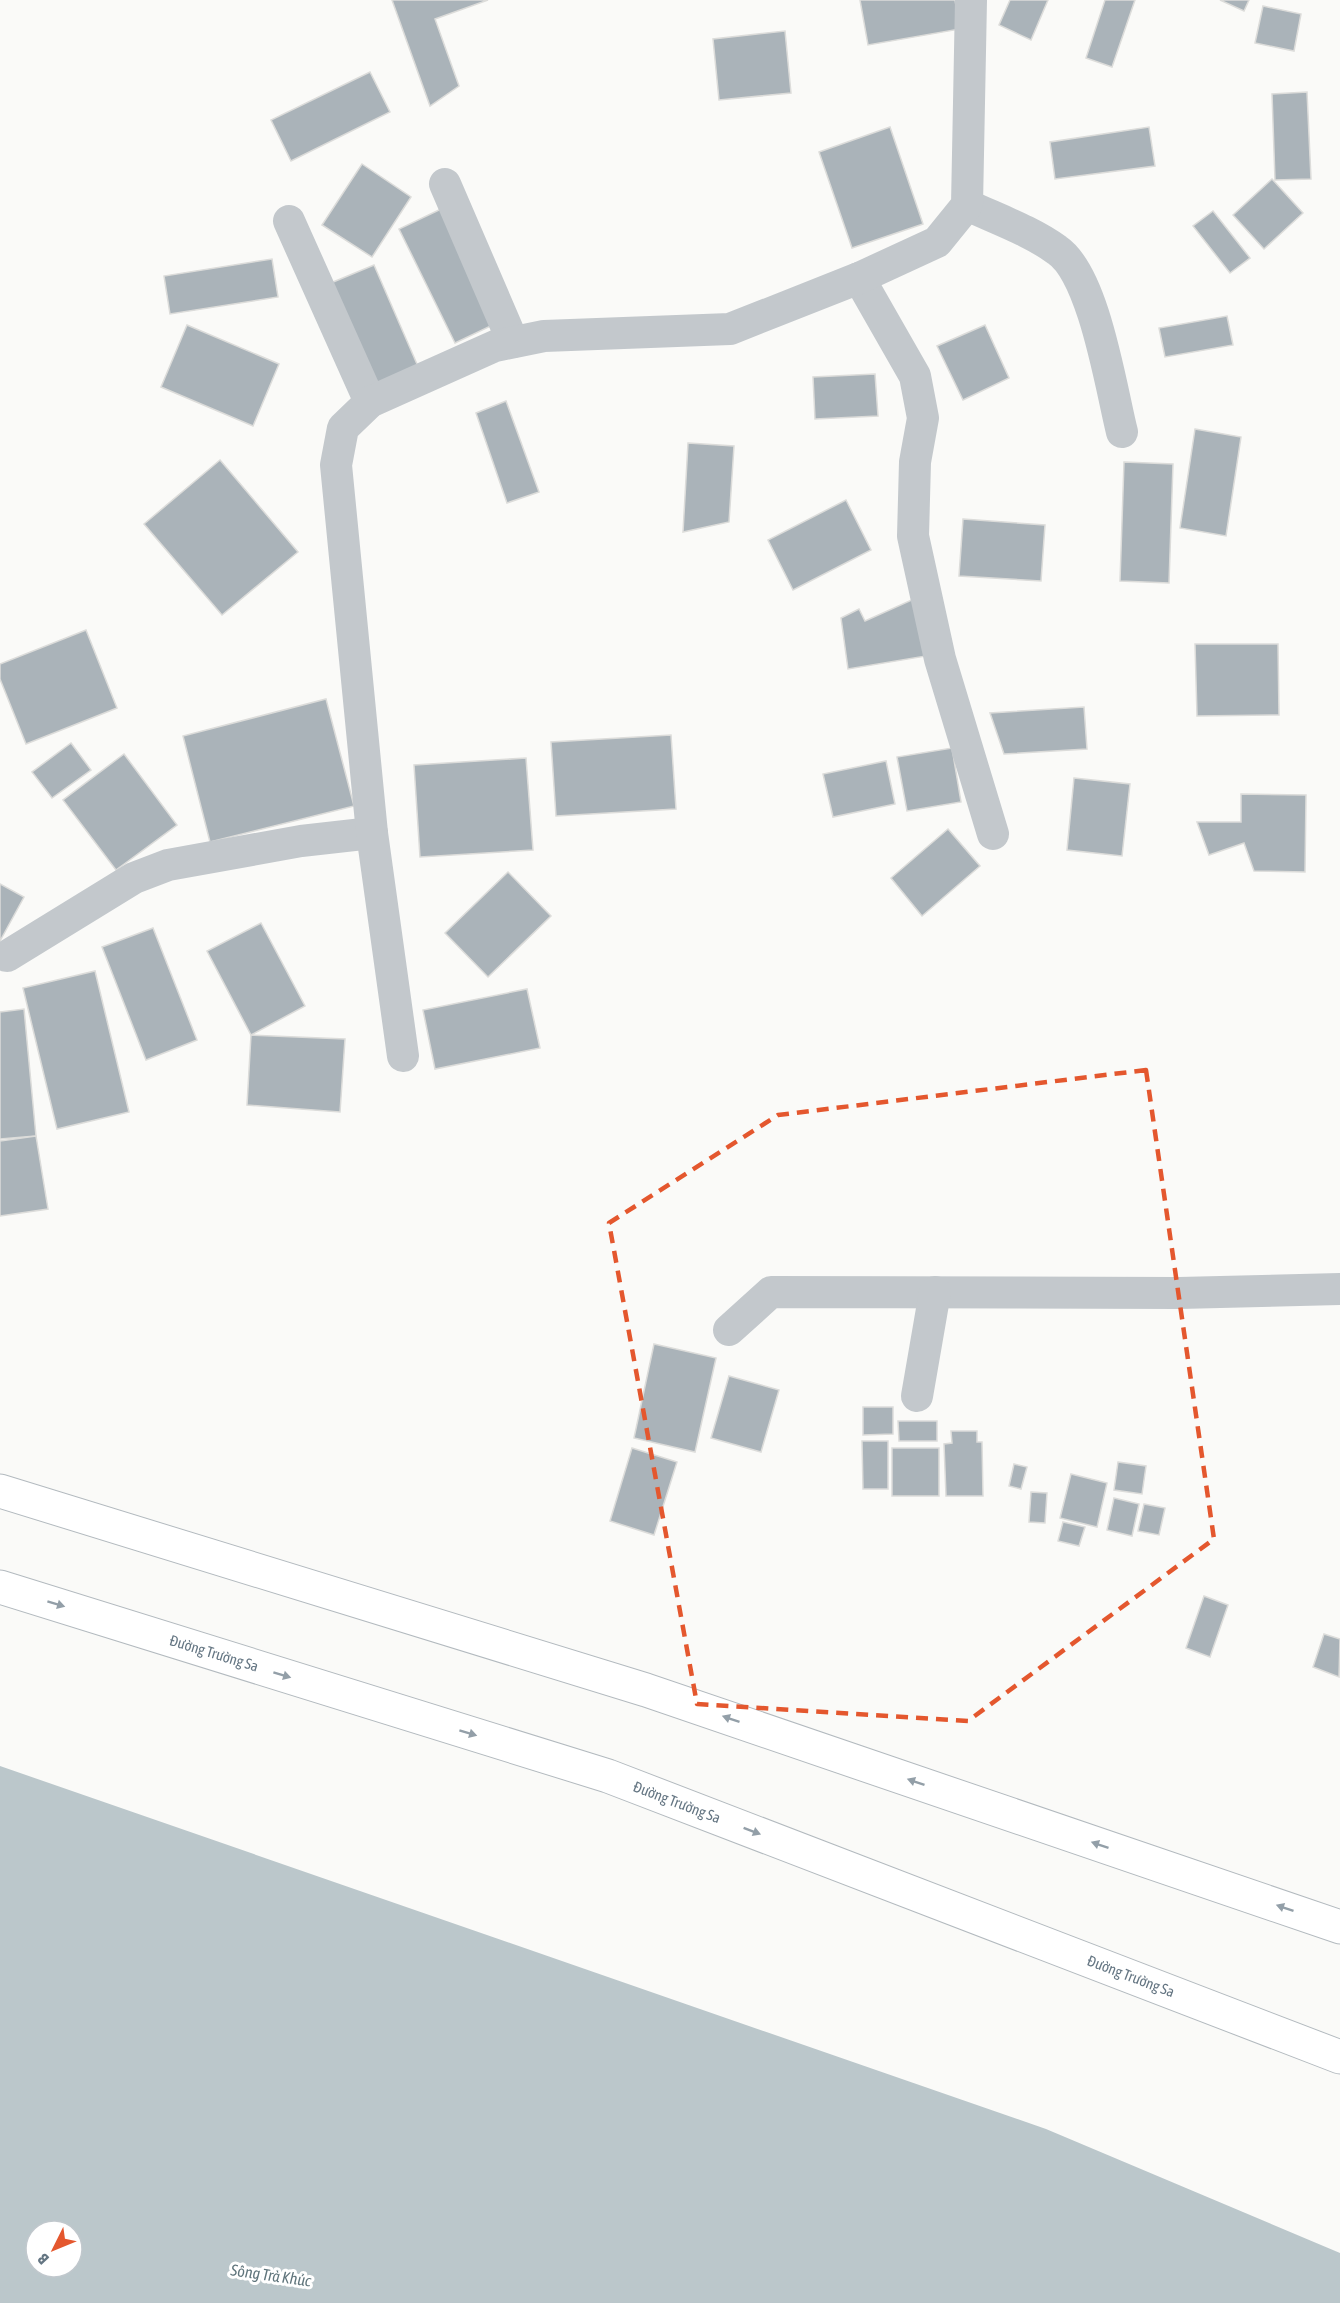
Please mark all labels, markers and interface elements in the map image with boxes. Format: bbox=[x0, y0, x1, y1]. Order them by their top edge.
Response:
one-way arrow bbox=[47, 1600, 65, 1609]
street label: Đường Trường Sa bbox=[168, 1631, 260, 1675]
one-way arrow bbox=[273, 1670, 291, 1680]
one-way arrow bbox=[722, 1714, 740, 1723]
one-way arrow bbox=[459, 1728, 477, 1738]
one-way arrow bbox=[906, 1777, 924, 1786]
street label: Đường Trường Sa bbox=[631, 1778, 723, 1826]
one-way arrow bbox=[743, 1826, 761, 1836]
one-way arrow bbox=[1091, 1840, 1109, 1849]
one-way arrow bbox=[1276, 1902, 1294, 1912]
street label: Đường Trường Sa bbox=[1085, 1952, 1177, 2000]
north arrow bbox=[24, 2219, 84, 2279]
text: B bbox=[34, 2250, 52, 2268]
water label: Sông Trà Khúc bbox=[229, 2260, 313, 2291]

